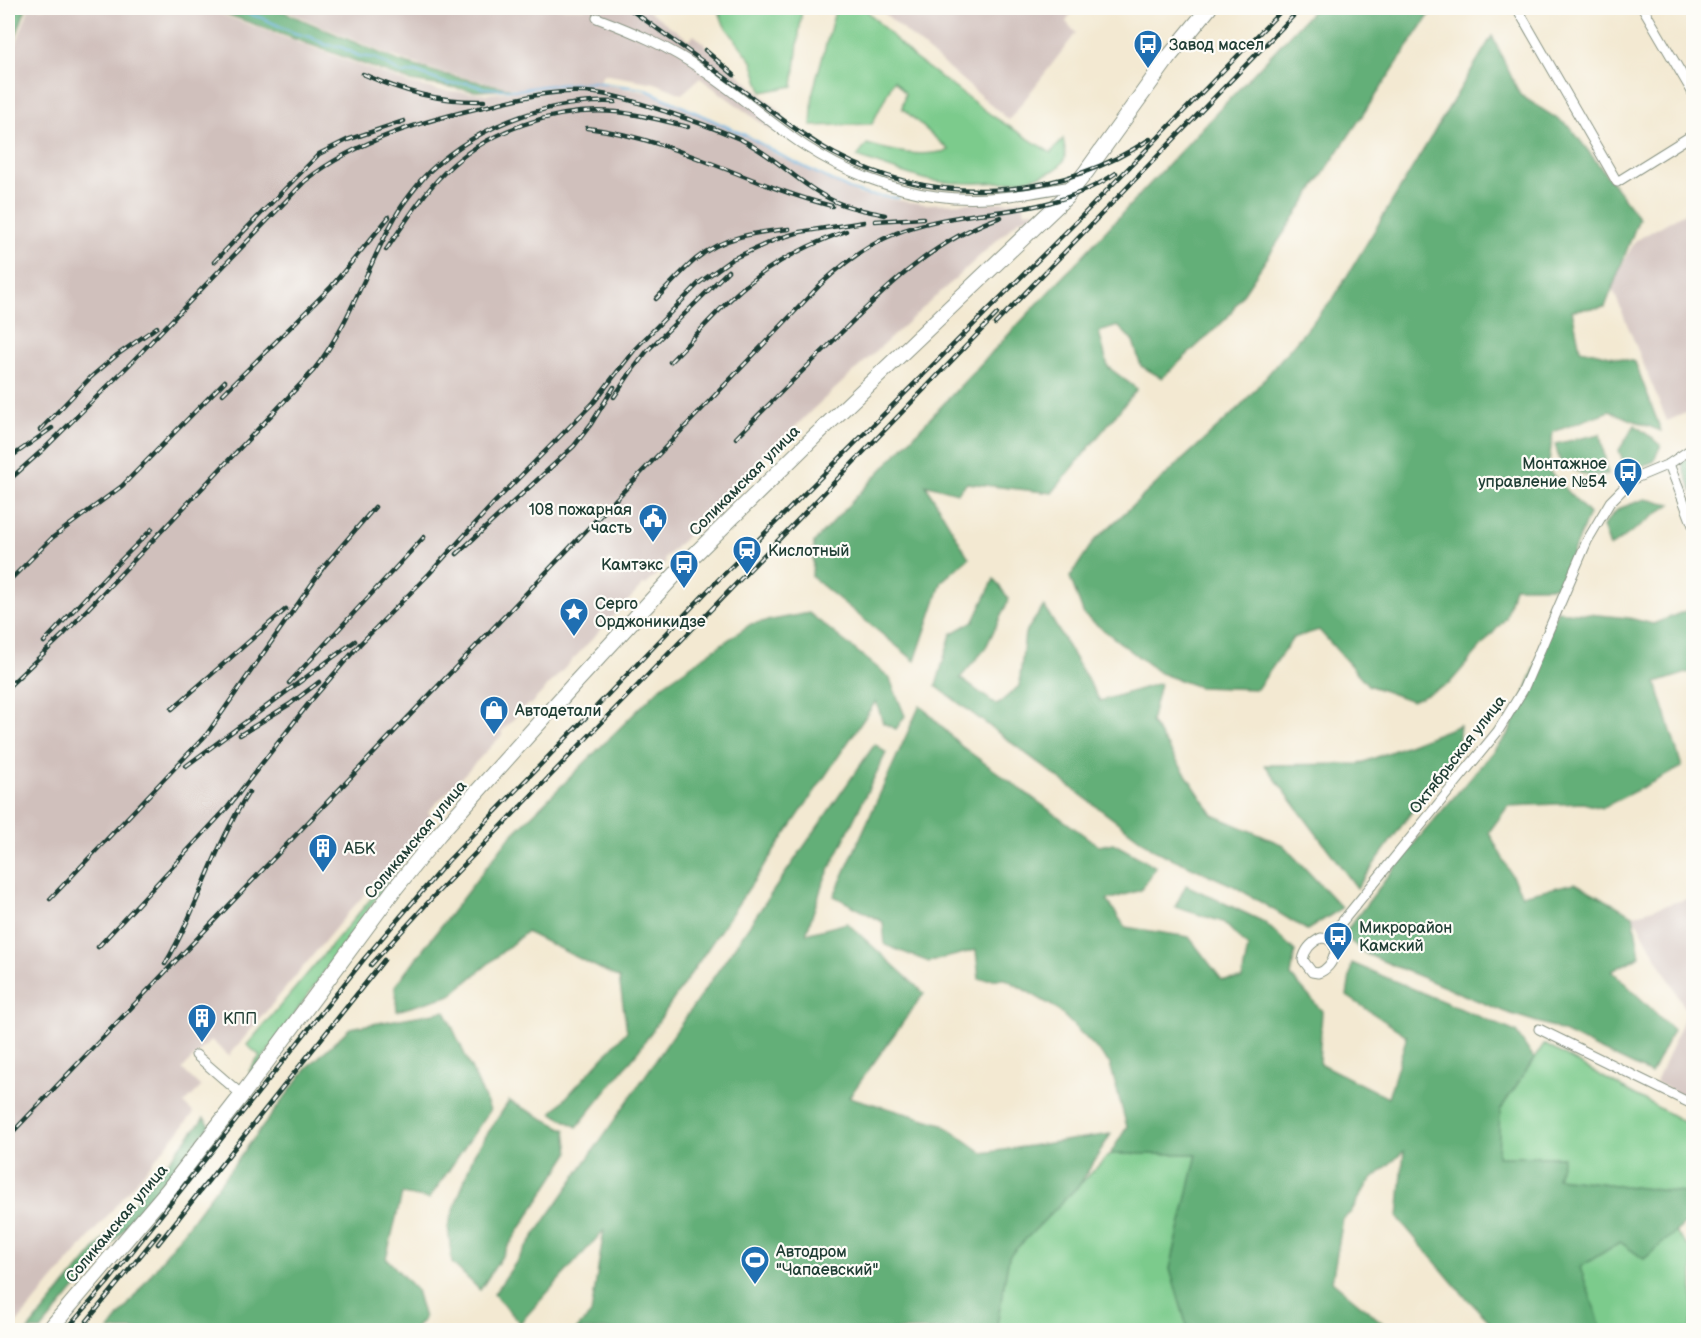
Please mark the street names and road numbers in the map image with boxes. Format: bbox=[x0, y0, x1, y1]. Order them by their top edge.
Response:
street label: Соликамская улица bbox=[686, 422, 805, 540]
street label: Октябрьская улица bbox=[1406, 691, 1511, 818]
street label: Соликамская улица bbox=[361, 777, 471, 903]
street label: Соликамская улица bbox=[62, 1161, 172, 1287]

